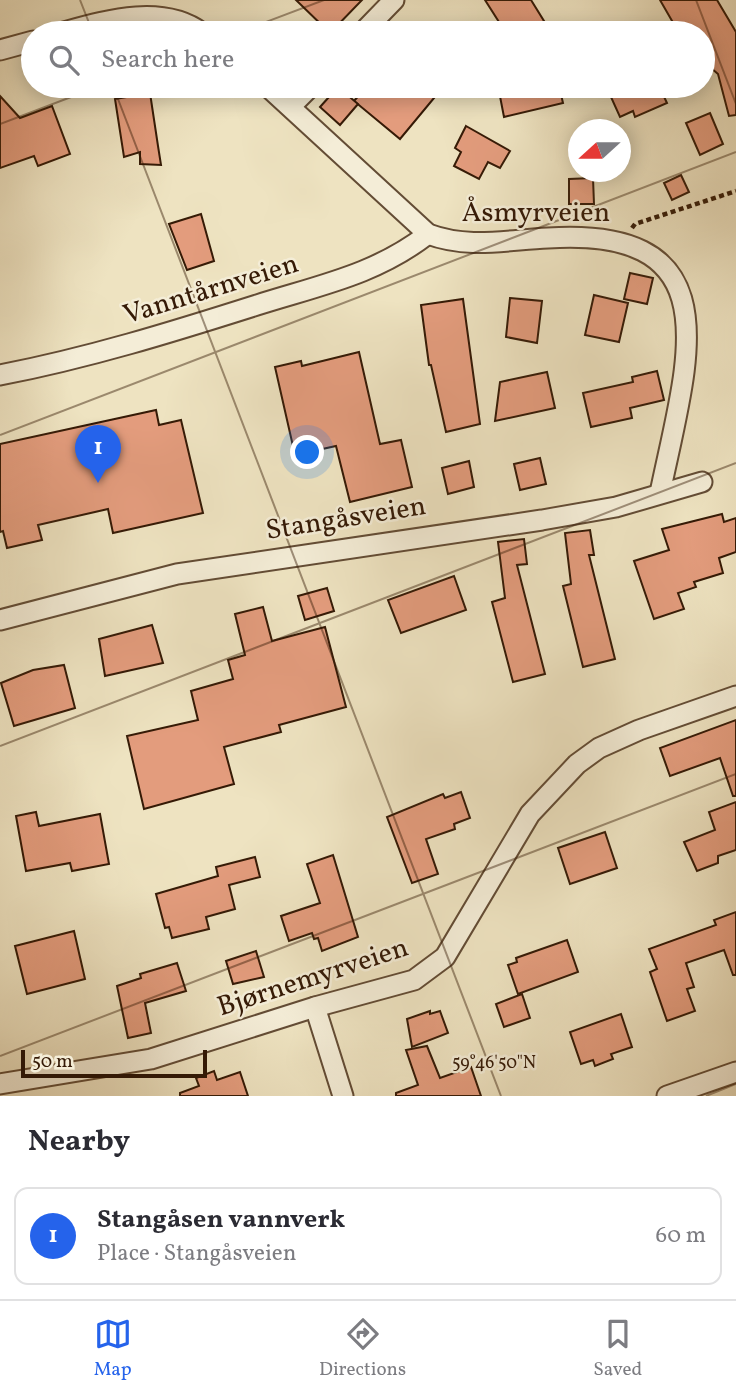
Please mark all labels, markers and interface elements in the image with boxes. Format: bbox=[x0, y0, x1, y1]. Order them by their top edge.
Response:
search box bbox=[21, 21, 715, 98]
icon: search bbox=[45, 41, 83, 79]
text: Search here bbox=[101, 42, 234, 78]
north arrow bbox=[568, 119, 631, 182]
street label: Åsmyrveien bbox=[462, 194, 610, 233]
street label: Vanntårnveien bbox=[119, 245, 303, 335]
pin: 1 bbox=[75, 425, 121, 483]
your location bbox=[290, 435, 324, 469]
street label: Stangåsveien bbox=[263, 487, 429, 551]
street label: Bjørnemyrveien bbox=[212, 929, 414, 1027]
scale bar bbox=[21, 1047, 206, 1079]
text: 50 m bbox=[32, 1049, 73, 1075]
text: 59°46'50"N bbox=[452, 1051, 536, 1076]
text: Nearby bbox=[28, 1121, 130, 1163]
text: Stangåsen vannverk bbox=[97, 1202, 345, 1238]
text: 1 bbox=[48, 1220, 58, 1252]
text: 60 m bbox=[656, 1220, 706, 1252]
text: Place · Stangåsveien bbox=[97, 1238, 297, 1270]
tab: Map bbox=[94, 1315, 132, 1383]
tab: Directions bbox=[319, 1315, 406, 1383]
tab: Saved bbox=[593, 1315, 642, 1383]

